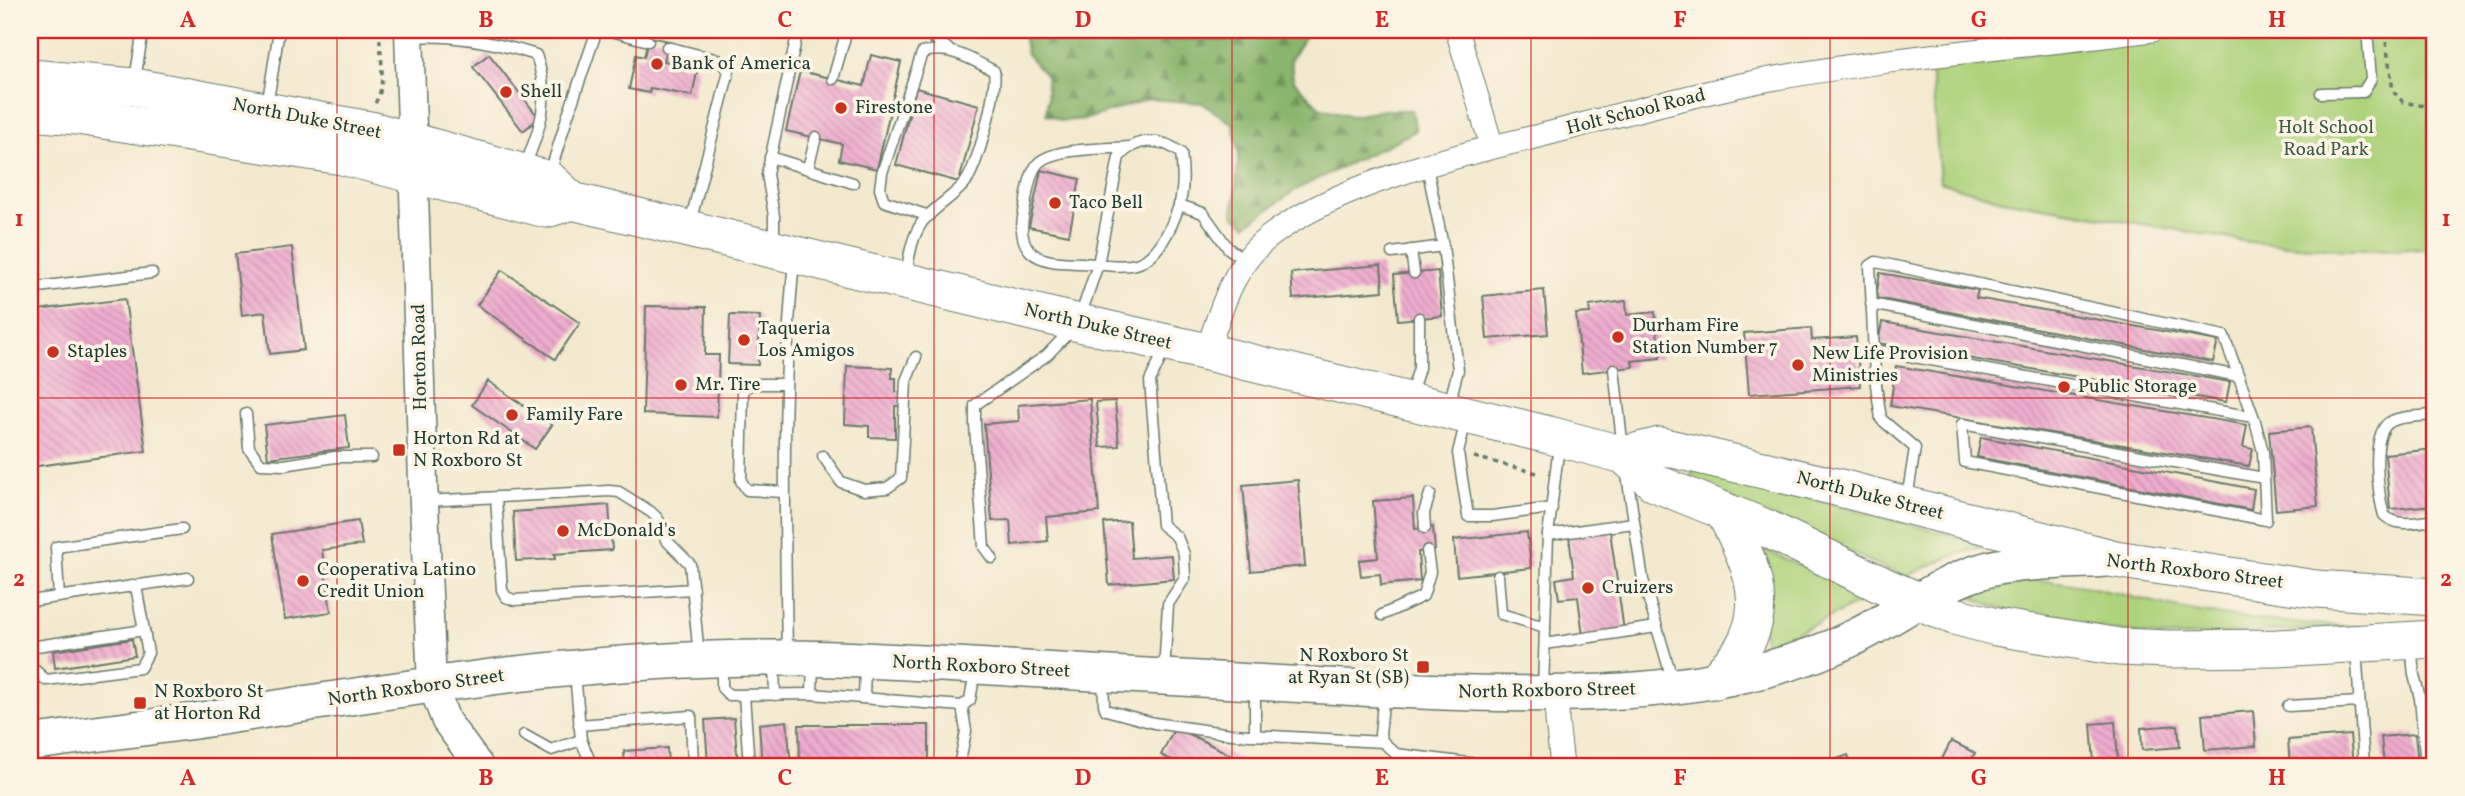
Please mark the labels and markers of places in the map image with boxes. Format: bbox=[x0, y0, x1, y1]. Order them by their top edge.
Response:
place label: Bank of America bbox=[671, 51, 811, 77]
marker: Bank of America bbox=[649, 56, 665, 72]
place label: Shell bbox=[520, 79, 562, 105]
marker: Shell bbox=[498, 84, 514, 100]
place label: Firestone bbox=[855, 95, 933, 121]
marker: Firestone bbox=[833, 100, 849, 116]
place label: Taco Bell bbox=[1069, 190, 1143, 216]
marker: Taco Bell bbox=[1047, 195, 1063, 211]
place label: Durham Fire Station Number 7 bbox=[1632, 313, 1778, 361]
place label: Taqueria Los Amigos bbox=[758, 316, 855, 364]
marker: Durham Fire Station Number 7 bbox=[1610, 329, 1626, 345]
marker: Taqueria Los Amigos bbox=[736, 332, 752, 348]
place label: Staples bbox=[67, 339, 127, 365]
place label: New Life Provision Ministries bbox=[1812, 341, 1969, 389]
marker: Staples bbox=[45, 344, 61, 360]
marker: New Life Provision Ministries bbox=[1790, 357, 1806, 373]
place label: Mr. Tire bbox=[695, 372, 760, 398]
place label: Public Storage bbox=[2078, 374, 2197, 400]
marker: Mr. Tire bbox=[673, 377, 689, 393]
marker: Public Storage bbox=[2056, 379, 2072, 395]
place label: Family Fare bbox=[526, 402, 623, 428]
marker: Family Fare bbox=[504, 407, 520, 423]
place label: Horton Rd at N Roxboro St bbox=[413, 426, 523, 474]
marker: Horton Rd at N Roxboro St bbox=[391, 442, 407, 458]
place label: McDonald's bbox=[577, 518, 676, 544]
marker: McDonald's bbox=[555, 523, 571, 539]
place label: Cooperativa Latino Credit Union bbox=[317, 557, 476, 605]
marker: Cooperativa Latino Credit Union bbox=[295, 573, 311, 589]
place label: Cruizers bbox=[1602, 575, 1673, 601]
marker: Cruizers bbox=[1580, 580, 1596, 596]
place label: N Roxboro St at Ryan St (SB) bbox=[1288, 643, 1409, 691]
marker: N Roxboro St at Ryan St (SB) bbox=[1415, 659, 1431, 675]
place label: N Roxboro St at Horton Rd bbox=[154, 679, 264, 727]
marker: N Roxboro St at Horton Rd bbox=[132, 695, 148, 711]

